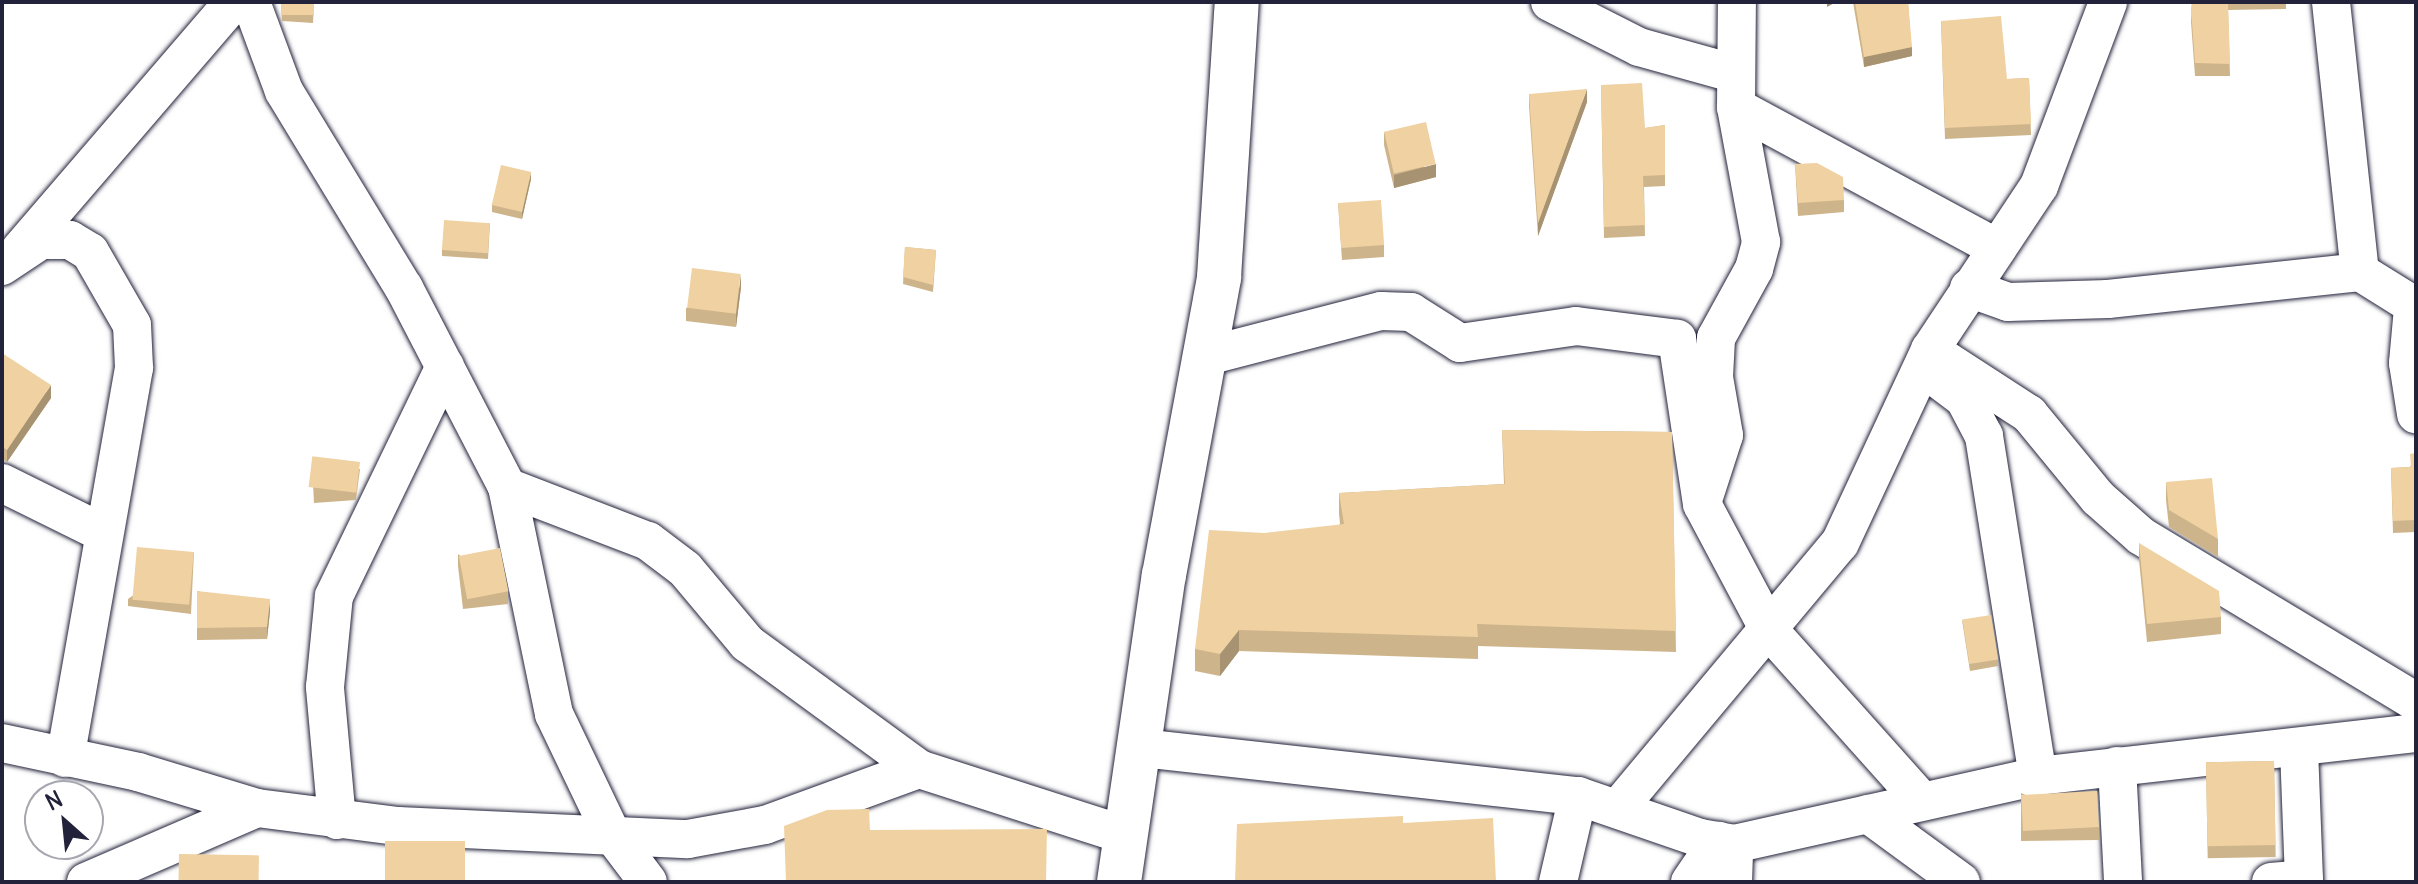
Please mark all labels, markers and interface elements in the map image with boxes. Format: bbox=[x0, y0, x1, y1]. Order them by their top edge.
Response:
north arrow bbox=[24, 780, 104, 860]
text: N bbox=[41, 784, 67, 816]

